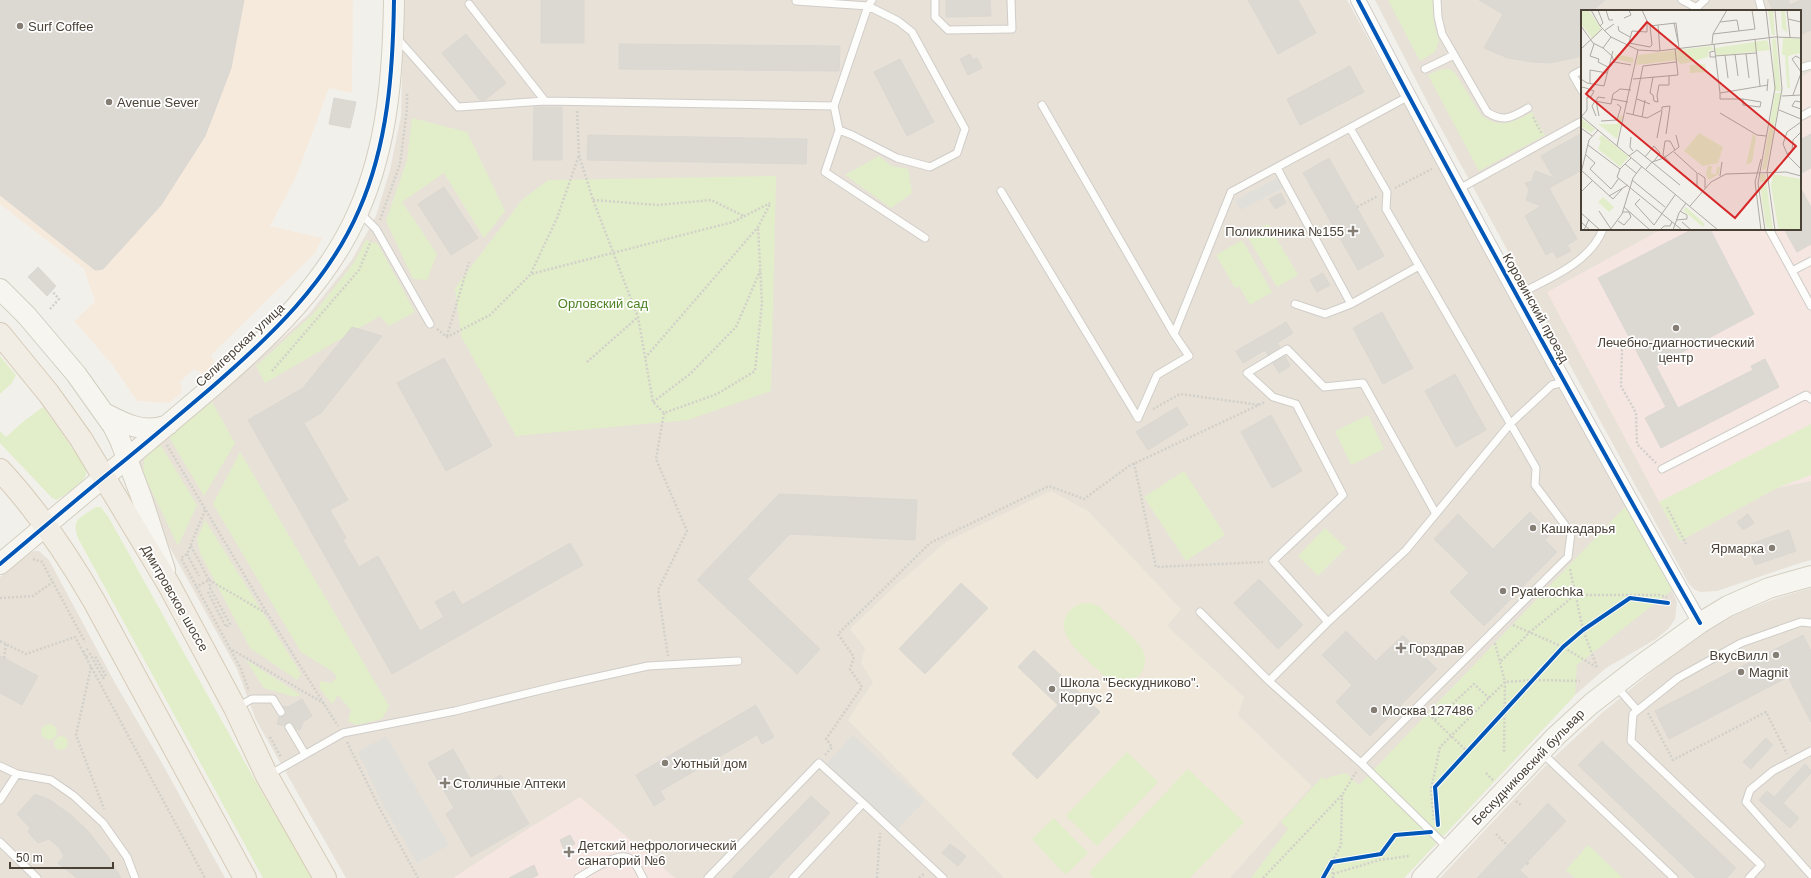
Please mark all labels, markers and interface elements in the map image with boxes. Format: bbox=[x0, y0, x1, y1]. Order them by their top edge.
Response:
inset map bbox=[1581, 10, 1801, 230]
place label: Surf Coffee bbox=[28, 19, 94, 34]
marker: Surf Coffee bbox=[15, 21, 25, 31]
place label: Avenue Sever bbox=[117, 95, 199, 110]
marker: Avenue Sever bbox=[104, 97, 114, 107]
place label: Поликлиника №155 bbox=[1225, 224, 1344, 239]
marker: Поликлиника №155 bbox=[1347, 225, 1359, 237]
street label: Коровинский проезд bbox=[1500, 251, 1572, 366]
park label: Орловский сад bbox=[558, 296, 649, 311]
street label: Селигерская улица bbox=[192, 299, 288, 390]
marker: Лечебно-диагностический центр bbox=[1671, 323, 1681, 333]
place label: Лечебно-диагностический центр bbox=[1597, 335, 1755, 365]
place label: Кашкадарья bbox=[1541, 521, 1615, 536]
marker: Кашкадарья bbox=[1528, 523, 1538, 533]
place label: Ярмарка bbox=[1711, 541, 1765, 556]
street label: Дмитровское шоссе bbox=[138, 542, 212, 654]
marker: Ярмарка bbox=[1767, 543, 1777, 553]
place label: Pyaterochka bbox=[1511, 584, 1584, 599]
marker: Pyaterochka bbox=[1498, 586, 1508, 596]
place label: Горздрав bbox=[1409, 641, 1464, 656]
marker: Горздрав bbox=[1396, 643, 1406, 653]
place label: ВкусВилл bbox=[1710, 648, 1768, 663]
marker: ВкусВилл bbox=[1771, 650, 1781, 660]
place label: Magnit bbox=[1749, 665, 1788, 680]
marker: Magnit bbox=[1736, 667, 1746, 677]
place label: Школа "Бескудниково". Корпус 2 bbox=[1060, 675, 1199, 705]
marker: Школа "Бескудниково". Корпус 2 bbox=[1047, 684, 1057, 694]
place label: Москва 127486 bbox=[1382, 703, 1473, 718]
marker: Москва 127486 bbox=[1369, 705, 1379, 715]
street label: Бескудниковский бульвар bbox=[1469, 706, 1587, 828]
place label: Уютный дом bbox=[673, 756, 747, 771]
marker: Уютный дом bbox=[660, 758, 670, 768]
place label: Столичные Аптеки bbox=[453, 776, 566, 791]
marker: Столичные Аптеки bbox=[440, 778, 450, 788]
place label: Детский нефрологический санаторий №6 bbox=[578, 838, 737, 868]
scale bar bbox=[10, 844, 113, 870]
marker: Детский нефрологический санаторий №6 bbox=[563, 846, 575, 858]
text: 50 m bbox=[16, 851, 43, 865]

